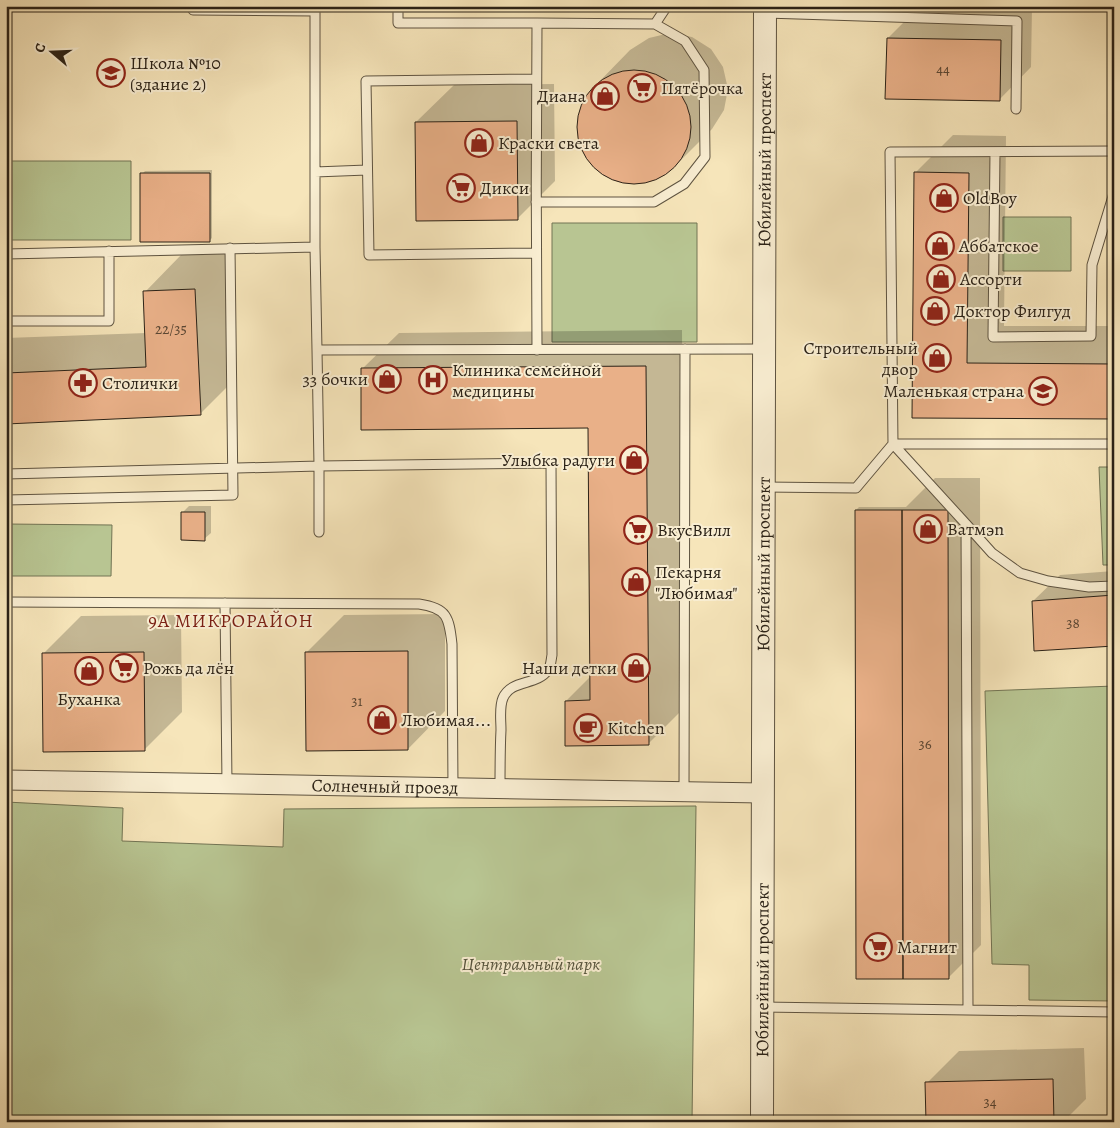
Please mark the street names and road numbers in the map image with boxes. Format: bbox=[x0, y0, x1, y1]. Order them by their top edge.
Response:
street label: Юбилейный проспект bbox=[752, 73, 777, 247]
street label: Юбилейный проспект bbox=[751, 477, 776, 651]
street label: Солнечный проезд bbox=[311, 773, 459, 800]
street label: Юбилейный проспект bbox=[750, 883, 775, 1057]

